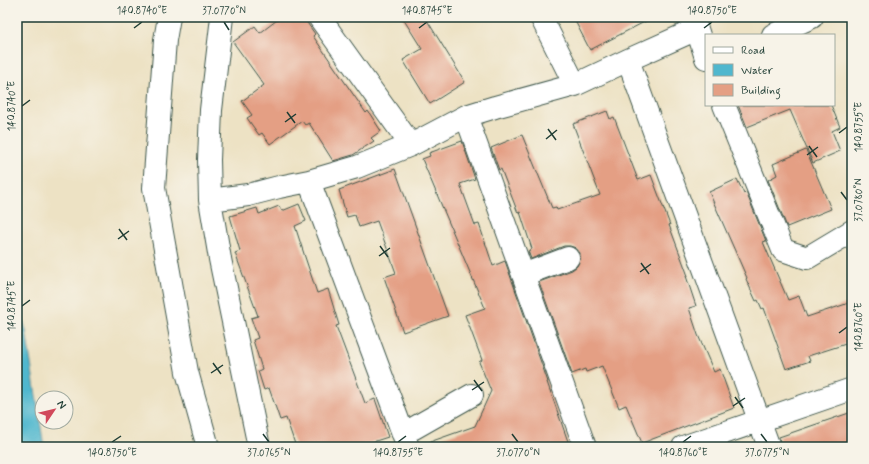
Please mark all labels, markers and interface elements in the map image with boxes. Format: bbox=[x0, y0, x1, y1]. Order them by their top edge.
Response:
text: 140.8740°E bbox=[117, 4, 167, 18]
text: 37.0770°N bbox=[202, 4, 246, 18]
text: 140.8745°E bbox=[402, 4, 452, 18]
text: 140.8750°E bbox=[687, 4, 737, 18]
legend bbox=[705, 34, 835, 106]
text: Road bbox=[741, 43, 765, 59]
text: Water bbox=[741, 63, 773, 79]
text: 140.8740°E bbox=[5, 81, 19, 131]
text: Building bbox=[741, 83, 781, 100]
text: 140.8755°E bbox=[852, 102, 866, 152]
text: 37.0780°N bbox=[852, 178, 866, 222]
text: 140.8745°E bbox=[5, 281, 19, 331]
text: 140.8760°E bbox=[852, 302, 866, 352]
north arrow bbox=[34, 390, 74, 430]
text: N bbox=[54, 398, 69, 412]
text: 140.8750°E bbox=[87, 446, 137, 460]
text: 37.0765°N bbox=[247, 446, 291, 460]
text: 140.8755°E bbox=[373, 446, 423, 460]
text: 37.0770°N bbox=[496, 446, 540, 460]
text: 140.8760°E bbox=[658, 446, 708, 460]
text: 37.0775°N bbox=[745, 446, 789, 460]

